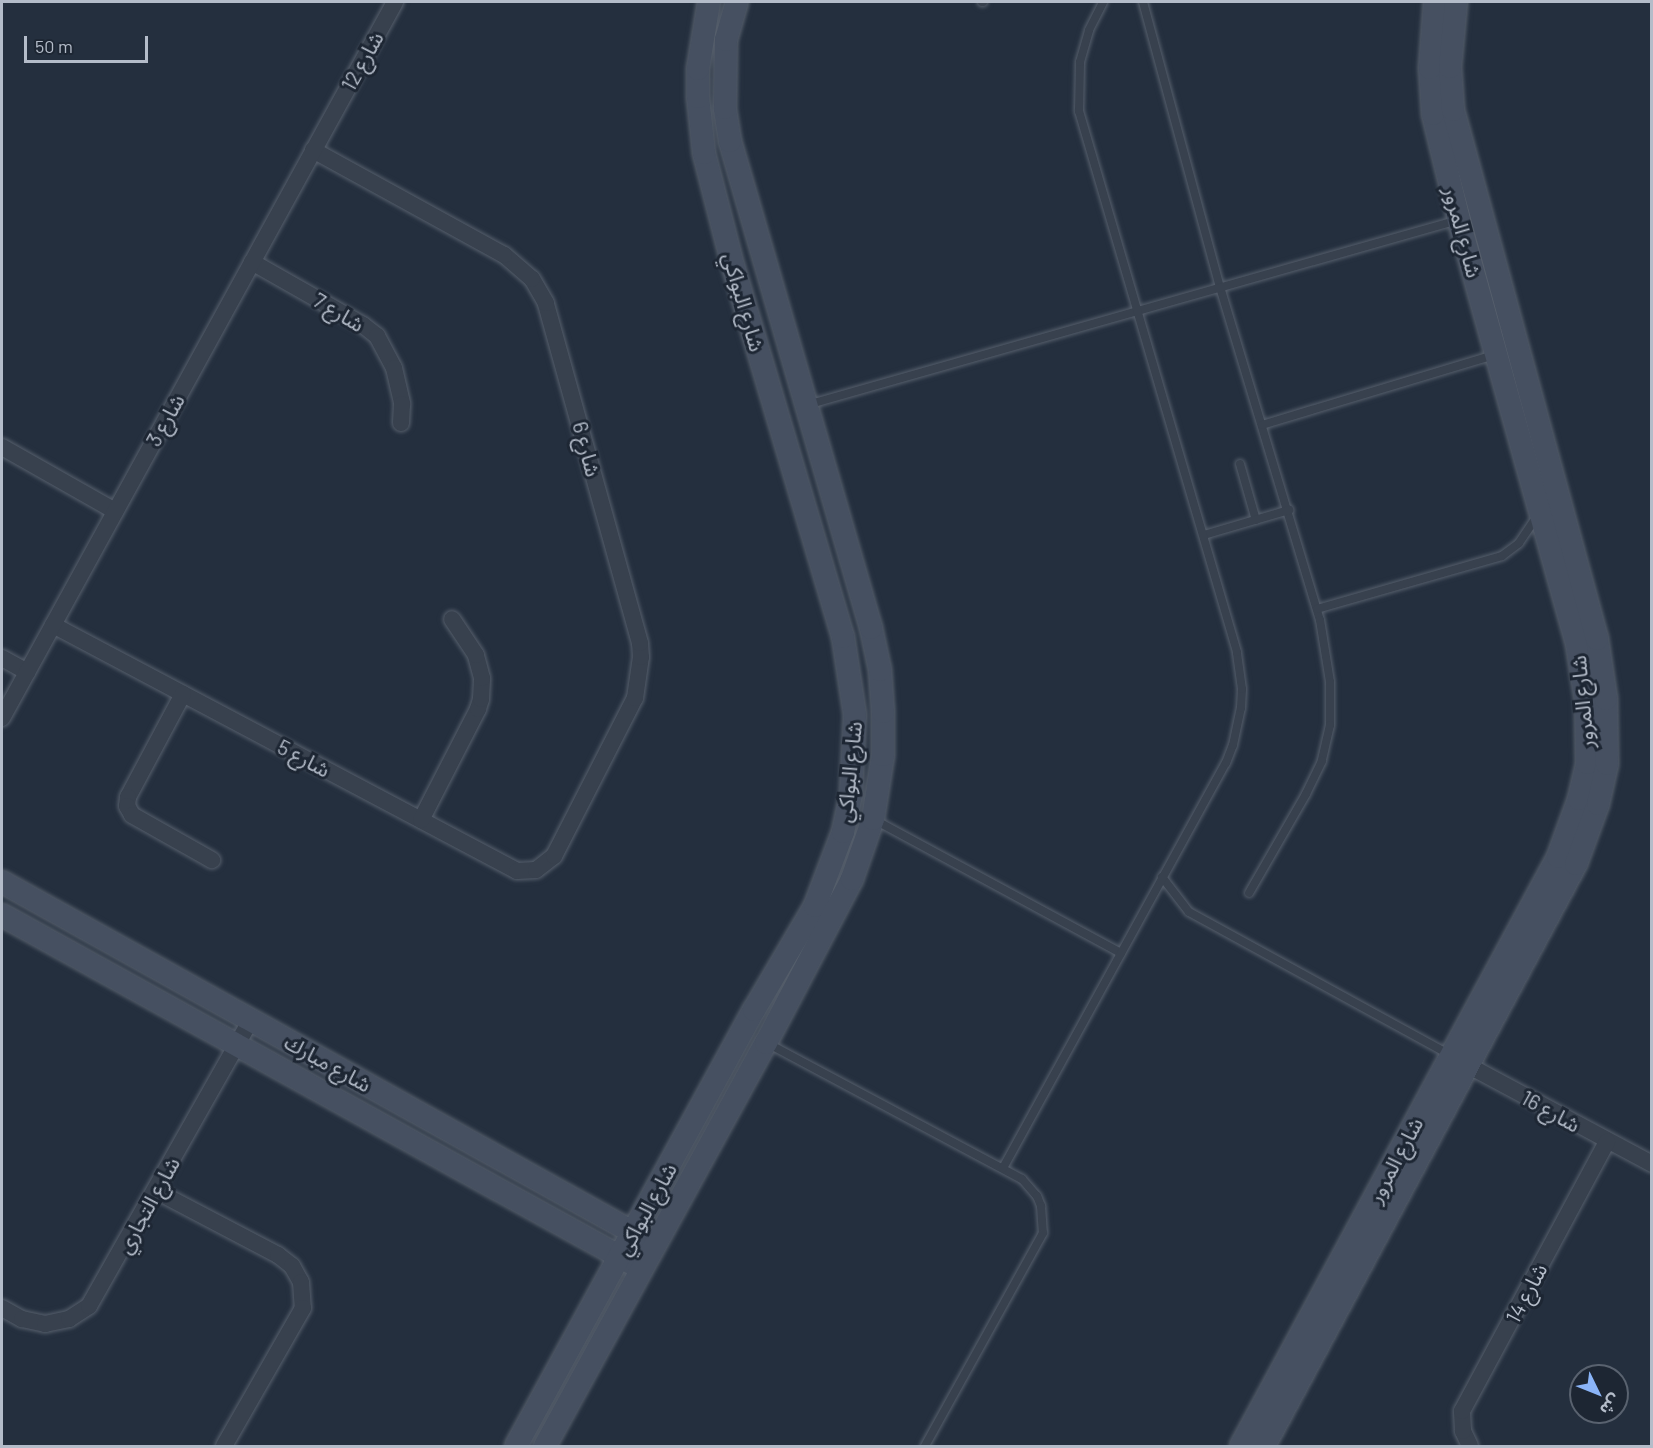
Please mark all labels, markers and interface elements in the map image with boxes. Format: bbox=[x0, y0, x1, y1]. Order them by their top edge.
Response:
scale bar bbox=[27, 24, 152, 62]
street label: شارع 12 bbox=[336, 27, 388, 95]
text: 50 m bbox=[35, 35, 73, 57]
street label: شارع المرور bbox=[1439, 184, 1487, 280]
street label: شارع البواكي bbox=[718, 250, 770, 354]
street label: شارع 7 bbox=[309, 287, 369, 337]
street label: شارع 3 bbox=[140, 389, 190, 451]
street label: شارع 6 bbox=[568, 419, 606, 479]
street label: شارع المرور bbox=[1565, 655, 1599, 749]
street label: شارع البواكي bbox=[831, 720, 867, 824]
street label: شارع 5 bbox=[273, 734, 335, 782]
street label: شارع مبارك bbox=[280, 1029, 376, 1097]
street label: شارع 16 bbox=[1517, 1085, 1585, 1137]
street label: شارع المرور bbox=[1362, 1113, 1428, 1207]
street label: شارع التجاري bbox=[111, 1152, 185, 1258]
street label: شارع البواكي bbox=[610, 1158, 682, 1260]
street label: شارع 14 bbox=[1500, 1259, 1552, 1327]
north arrow bbox=[1569, 1364, 1629, 1424]
text: ش bbox=[1597, 1391, 1625, 1420]

